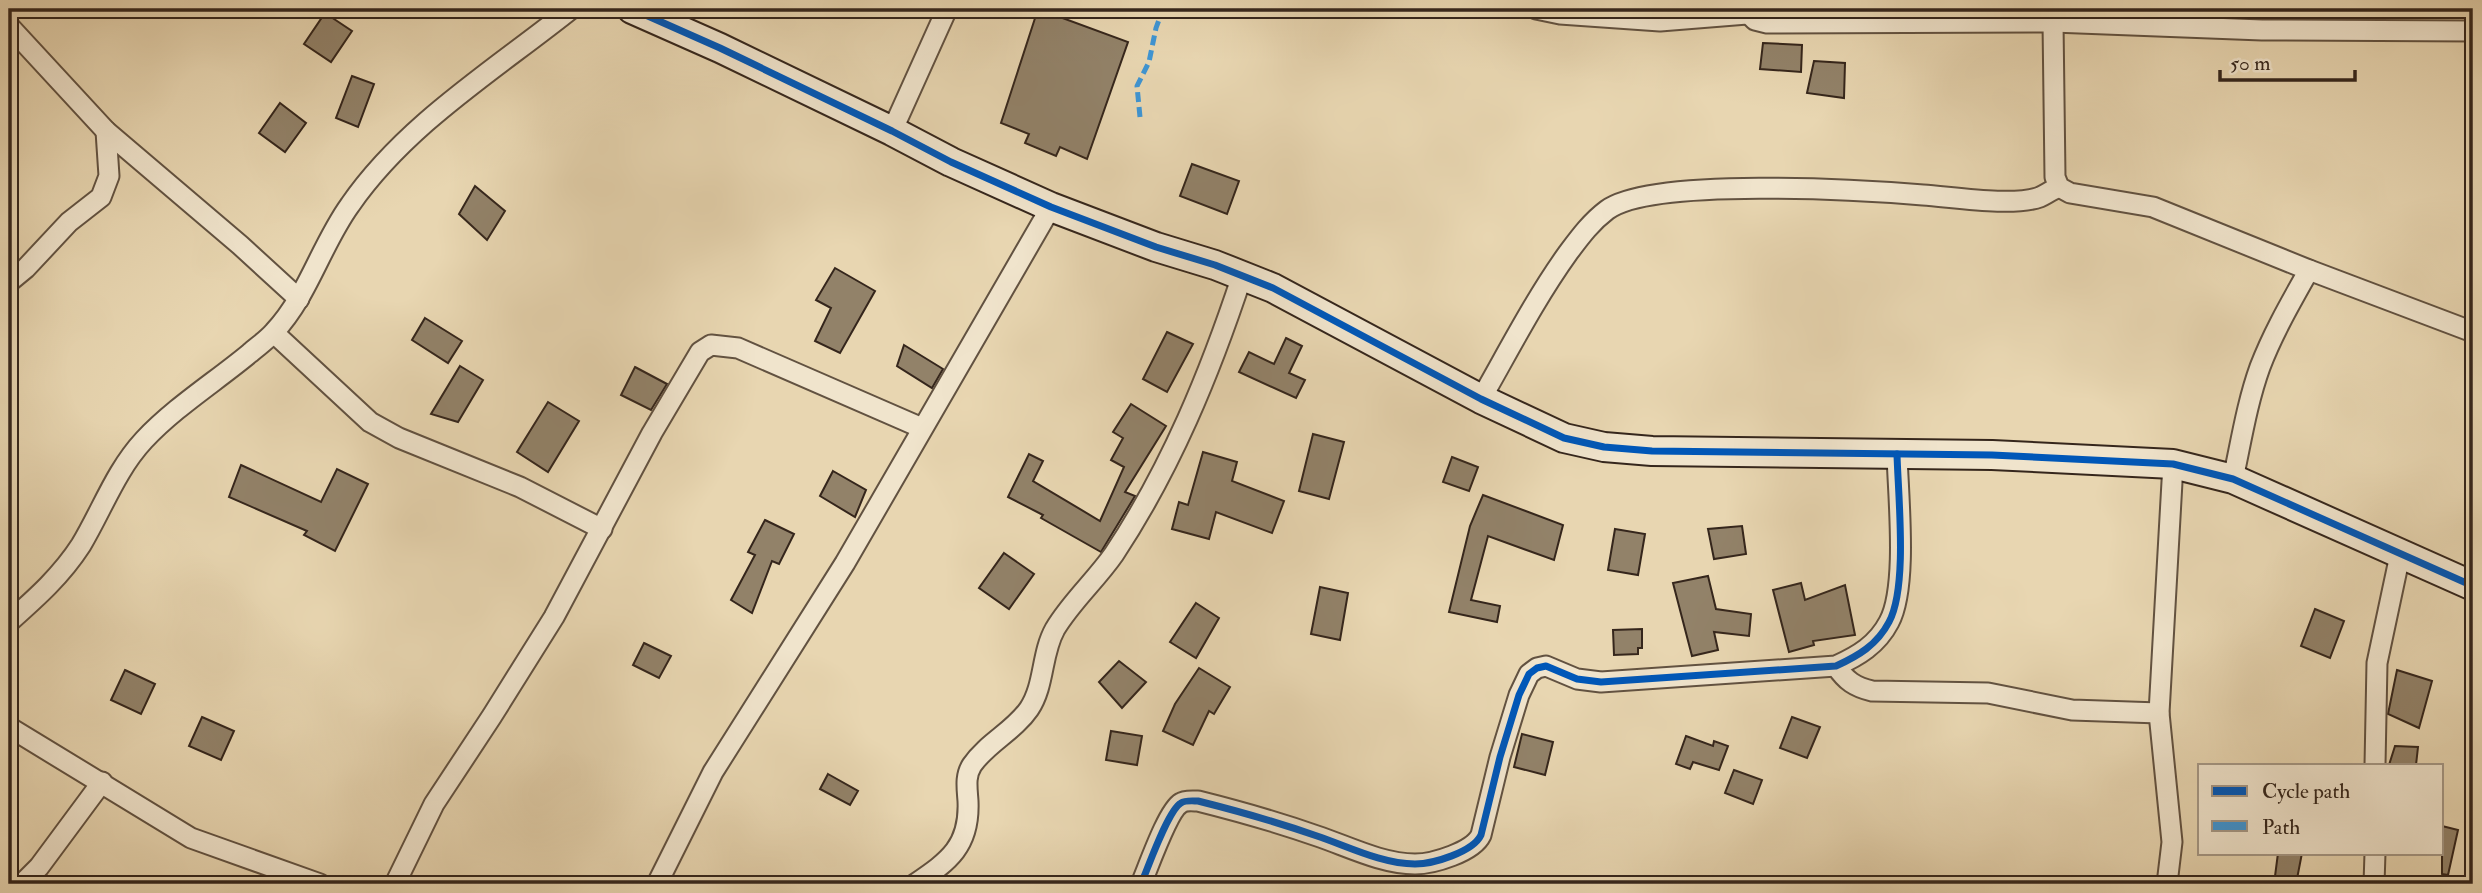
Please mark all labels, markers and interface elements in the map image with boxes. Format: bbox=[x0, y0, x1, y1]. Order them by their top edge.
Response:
scale bar bbox=[2220, 38, 2354, 82]
text: 50 m bbox=[2230, 50, 2271, 77]
legend bbox=[2198, 764, 2444, 854]
text: Cycle path bbox=[2262, 778, 2350, 805]
text: Path bbox=[2262, 814, 2300, 841]

